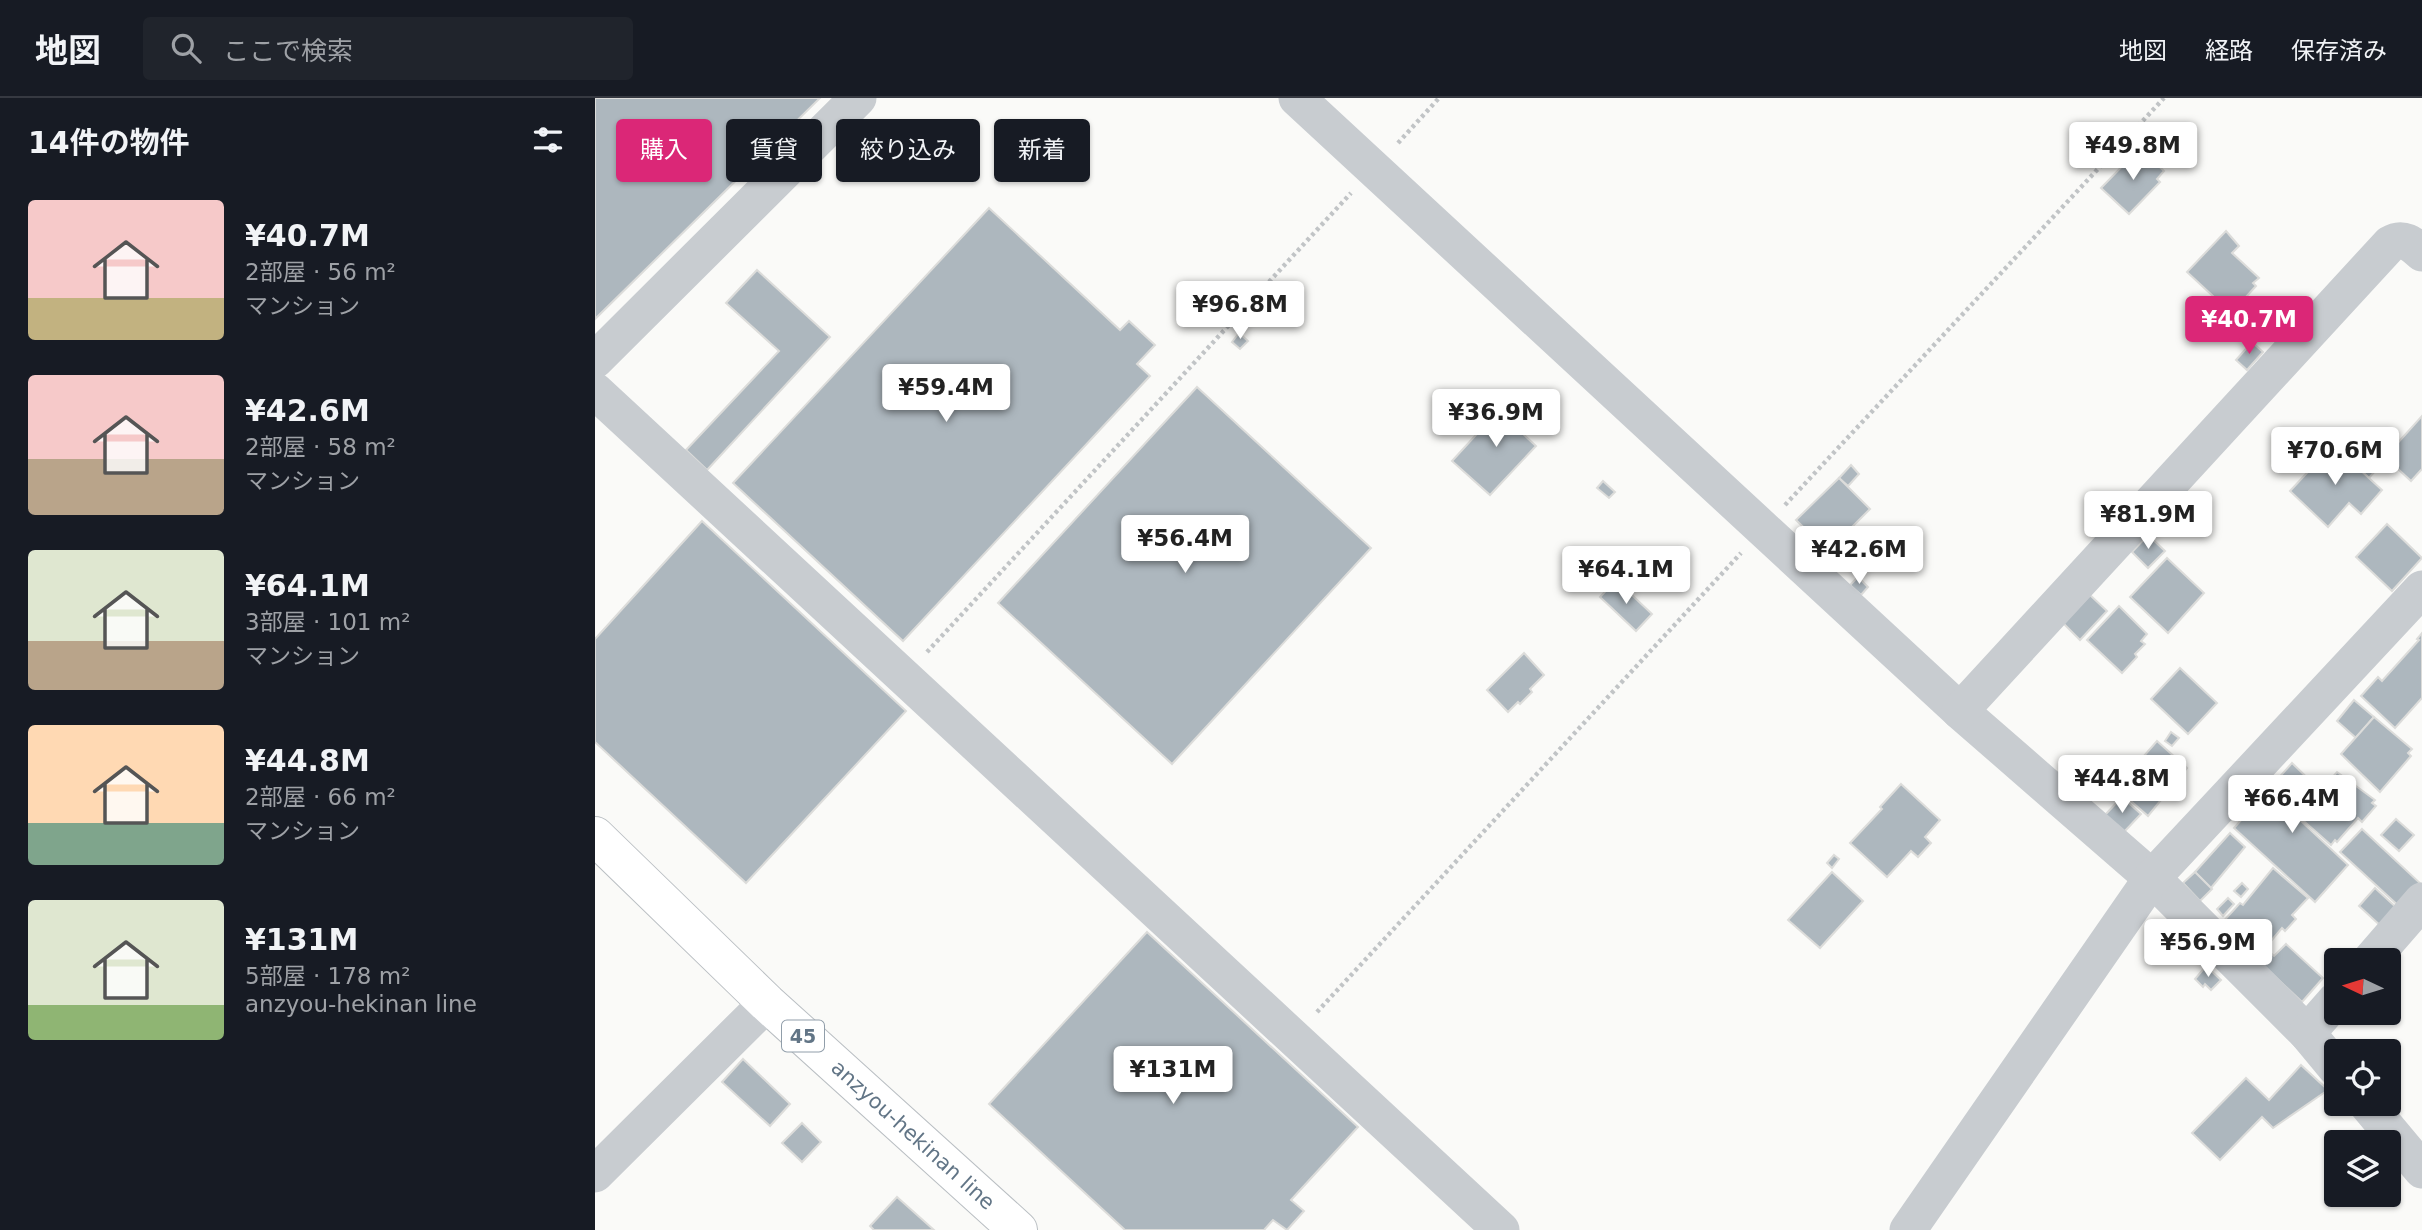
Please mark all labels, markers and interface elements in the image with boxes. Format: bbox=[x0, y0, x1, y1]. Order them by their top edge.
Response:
search box bbox=[143, 17, 633, 80]
icon: search bbox=[167, 29, 205, 67]
text: 地図 bbox=[35, 31, 101, 70]
text: ここで検索 bbox=[223, 36, 353, 66]
text: 地図 bbox=[2119, 37, 2167, 65]
text: 経路 bbox=[2205, 37, 2253, 65]
text: 保存済み bbox=[2291, 37, 2387, 65]
chip: 購入 bbox=[616, 119, 712, 182]
chip: 賃貸 bbox=[726, 119, 822, 182]
chip: 絞り込み bbox=[836, 119, 980, 182]
chip: 新着 bbox=[994, 119, 1090, 182]
icon: filters bbox=[529, 121, 567, 159]
pin: ¥49.8M bbox=[2076, 122, 2190, 182]
text: 14件の物件 bbox=[28, 125, 190, 160]
text: ¥49.8M bbox=[2085, 132, 2181, 158]
text: ¥40.7M bbox=[245, 218, 370, 253]
icon: home bbox=[84, 228, 168, 312]
text: 2部屋 · 56 m² bbox=[245, 259, 396, 285]
pin: ¥96.8M bbox=[1183, 282, 1297, 341]
text: ¥96.8M bbox=[1192, 291, 1288, 317]
text: マンション bbox=[245, 293, 360, 319]
pin: ¥40.7M bbox=[2192, 296, 2306, 356]
text: ¥40.7M bbox=[2201, 306, 2297, 332]
pin: ¥59.4M bbox=[889, 364, 1003, 424]
text: ¥59.4M bbox=[898, 374, 994, 400]
pin: ¥36.9M bbox=[1439, 390, 1553, 449]
text: ¥42.6M bbox=[245, 393, 370, 428]
text: ¥36.9M bbox=[1448, 399, 1544, 425]
icon: home bbox=[84, 403, 168, 487]
pin: ¥70.6M bbox=[2278, 428, 2392, 487]
text: 2部屋 · 58 m² bbox=[245, 434, 396, 460]
text: ¥70.6M bbox=[2287, 437, 2383, 463]
text: マンション bbox=[245, 468, 360, 494]
pin: ¥81.9M bbox=[2091, 491, 2205, 551]
text: ¥81.9M bbox=[2100, 501, 2196, 527]
pin: ¥56.4M bbox=[1128, 516, 1242, 575]
text: ¥56.4M bbox=[1137, 525, 1233, 551]
pin: ¥42.6M bbox=[1802, 526, 1916, 586]
text: ¥42.6M bbox=[1811, 536, 1907, 562]
pin: ¥64.1M bbox=[1569, 546, 1683, 606]
text: ¥64.1M bbox=[1578, 556, 1674, 582]
text: ¥64.1M bbox=[245, 568, 370, 603]
icon: home bbox=[84, 578, 168, 662]
text: 3部屋 · 101 m² bbox=[245, 609, 410, 635]
text: マンション bbox=[245, 643, 360, 669]
text: ¥44.8M bbox=[245, 743, 370, 778]
icon: home bbox=[84, 753, 168, 837]
pin: ¥44.8M bbox=[2065, 756, 2179, 815]
text: ¥44.8M bbox=[2074, 765, 2170, 791]
pin: ¥66.4M bbox=[2235, 776, 2349, 835]
text: 2部屋 · 66 m² bbox=[245, 784, 396, 810]
text: ¥66.4M bbox=[2244, 785, 2340, 811]
text: マンション bbox=[245, 818, 360, 844]
pin: ¥56.9M bbox=[2151, 920, 2265, 979]
text: ¥131M bbox=[245, 922, 358, 957]
icon: home bbox=[84, 928, 168, 1012]
text: ¥56.9M bbox=[2160, 929, 2256, 955]
north arrow bbox=[2324, 948, 2401, 1026]
map controls bbox=[2324, 948, 2401, 1207]
text: 5部屋 · 178 m² bbox=[245, 963, 410, 989]
text: anzyou-hekinan line bbox=[245, 991, 477, 1017]
road number: 45 bbox=[782, 1020, 824, 1052]
button: locate bbox=[2324, 1039, 2401, 1116]
pin: ¥131M bbox=[1124, 1046, 1222, 1106]
street label: anzyou-hekinan line bbox=[826, 1055, 1000, 1215]
text: ¥131M bbox=[1130, 1056, 1216, 1082]
button: layers bbox=[2324, 1130, 2401, 1207]

